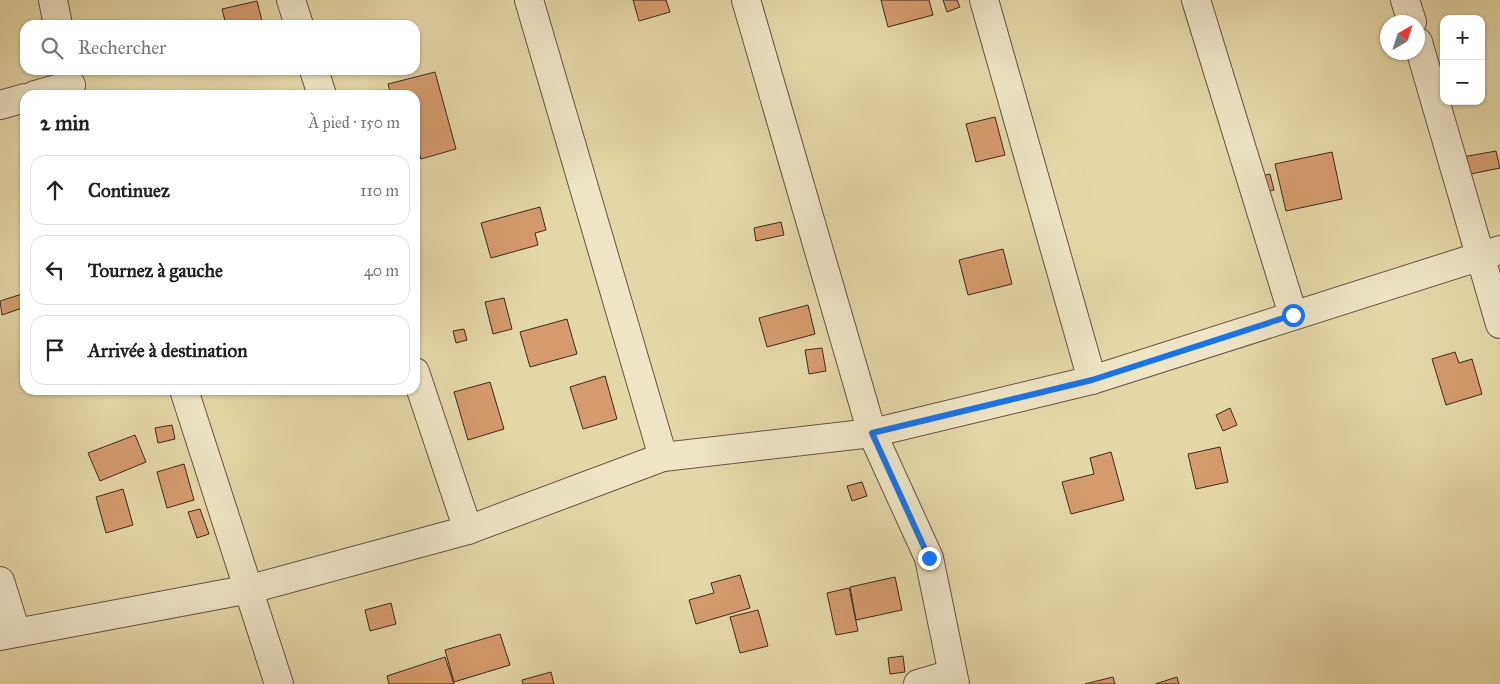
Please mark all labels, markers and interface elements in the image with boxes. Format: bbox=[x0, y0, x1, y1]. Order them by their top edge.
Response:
north arrow bbox=[1380, 15, 1425, 60]
map controls bbox=[1440, 15, 1485, 105]
button: + bbox=[1440, 15, 1485, 60]
search box bbox=[20, 20, 420, 75]
icon: search bbox=[38, 34, 66, 62]
text: Rechercher bbox=[78, 36, 166, 59]
button: − bbox=[1440, 60, 1485, 105]
text: 2 min bbox=[40, 110, 90, 136]
text: À pied · 150 m bbox=[309, 113, 400, 132]
icon: ahead bbox=[41, 176, 69, 204]
text: Continuez bbox=[88, 179, 170, 202]
text: 110 m bbox=[360, 181, 399, 200]
icon: left bbox=[41, 256, 69, 284]
text: Tournez à gauche bbox=[88, 259, 223, 282]
text: 40 m bbox=[364, 261, 399, 280]
route start bbox=[1282, 304, 1305, 327]
icon: arrive bbox=[41, 336, 69, 364]
text: Arrivée à destination bbox=[88, 339, 247, 362]
route end bbox=[918, 547, 941, 570]

